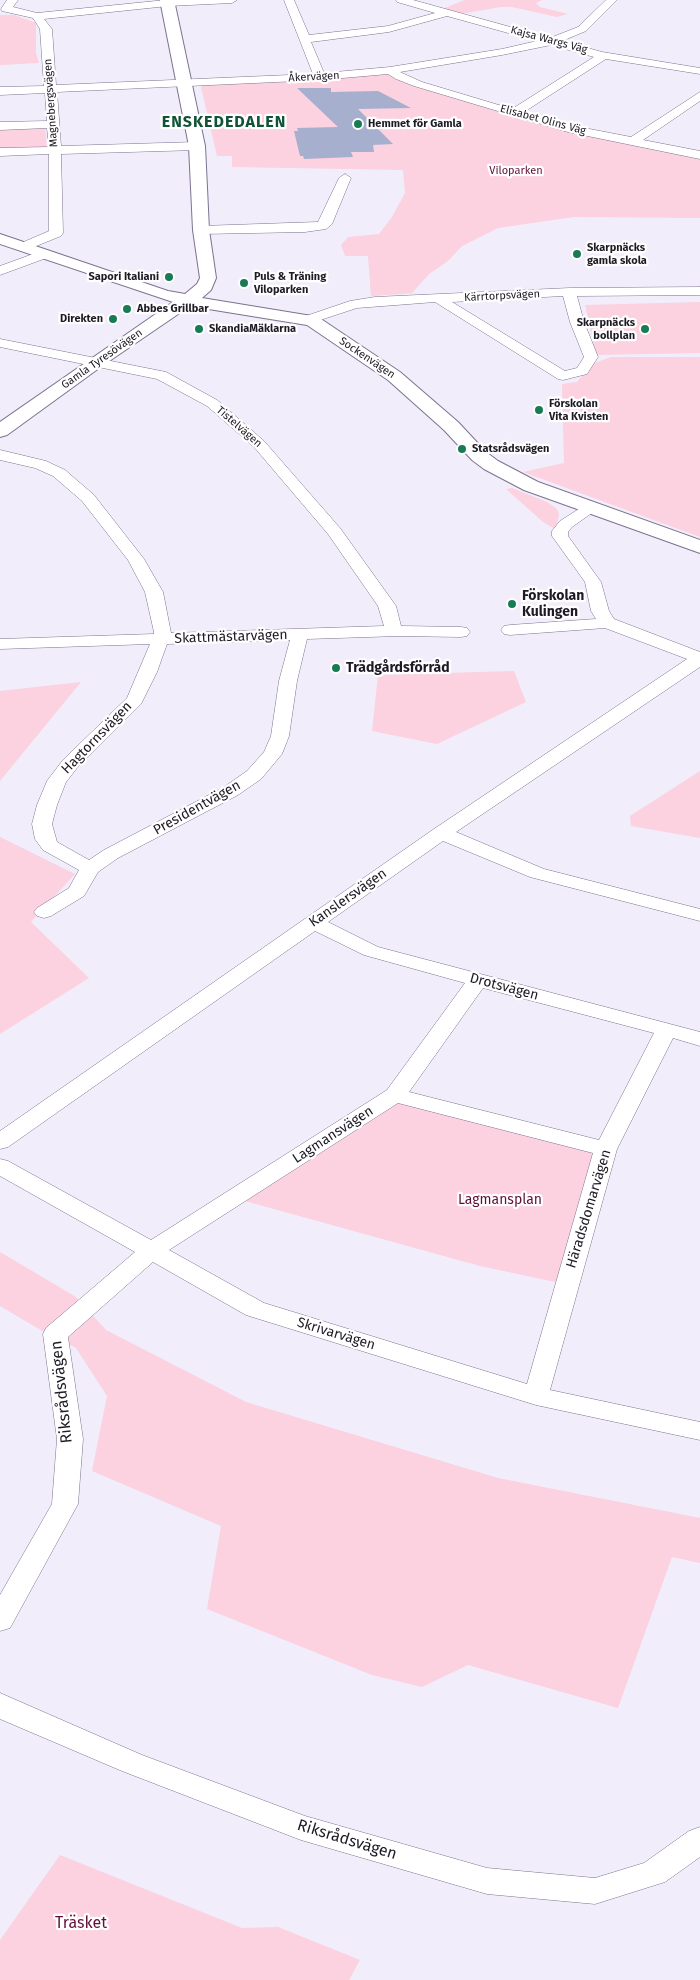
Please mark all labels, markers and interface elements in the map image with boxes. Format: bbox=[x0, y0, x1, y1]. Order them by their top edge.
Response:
street label: Kajsa Wargs Väg bbox=[509, 23, 589, 57]
street label: Magnebergsvägen bbox=[41, 58, 61, 148]
street label: Åkervägen bbox=[288, 69, 340, 85]
street label: Elisabet Olins Väg bbox=[499, 102, 587, 138]
district label: ENSKEDEDALEN bbox=[160, 113, 288, 133]
place label: Hemmet för Gamla bbox=[368, 117, 462, 131]
marker: Hemmet för Gamla bbox=[352, 118, 364, 130]
park label: Viloparken bbox=[489, 164, 543, 178]
place label: Skarpnäcks gamla skola bbox=[587, 241, 647, 267]
marker: Skarpnäcks gamla skola bbox=[571, 248, 583, 260]
place label: Sapori Italiani bbox=[88, 270, 159, 284]
place label: Puls & Träning Viloparken bbox=[254, 270, 326, 296]
marker: Sapori Italiani bbox=[163, 271, 175, 283]
marker: Puls & Träning Viloparken bbox=[238, 277, 250, 289]
street label: Kärrtorpsvägen bbox=[464, 287, 540, 305]
place label: Abbes Grillbar bbox=[137, 302, 209, 316]
marker: Abbes Grillbar bbox=[121, 303, 133, 315]
place label: Direkten bbox=[60, 312, 103, 326]
marker: Direkten bbox=[107, 313, 119, 325]
place label: Skarpnäcks bollplan bbox=[577, 316, 635, 342]
place label: SkandiaMäklarna bbox=[209, 322, 296, 336]
marker: SkandiaMäklarna bbox=[193, 323, 205, 335]
marker: Skarpnäcks bollplan bbox=[639, 323, 651, 335]
street label: Gamla Tyresövägen bbox=[59, 326, 145, 392]
street label: Sockenvägen bbox=[337, 334, 397, 382]
place label: Förskolan Vita Kvisten bbox=[549, 397, 608, 423]
street label: Tistelvägen bbox=[214, 404, 264, 450]
marker: Förskolan Vita Kvisten bbox=[533, 404, 545, 416]
place label: Statsrådsvägen bbox=[472, 442, 549, 456]
marker: Statsrådsvägen bbox=[456, 443, 468, 455]
place label: Förskolan Kulingen bbox=[522, 588, 584, 620]
marker: Förskolan Kulingen bbox=[506, 598, 518, 610]
street label: Skattmästarvägen bbox=[174, 627, 288, 647]
place label: Trädgårdsförråd bbox=[346, 660, 450, 676]
marker: Trädgårdsförråd bbox=[330, 662, 342, 674]
street label: Hagtornsvägen bbox=[58, 698, 136, 778]
street label: Presidentvägen bbox=[150, 777, 244, 839]
street label: Kanslersvägen bbox=[306, 865, 390, 931]
street label: Drotsvägen bbox=[468, 970, 540, 1004]
street label: Lagmansvägen bbox=[290, 1103, 376, 1167]
street label: Häradsdomarvägen bbox=[563, 1148, 615, 1270]
park label: Lagmansplan bbox=[458, 1192, 542, 1208]
street label: Skrivarvägen bbox=[295, 1314, 377, 1354]
street label: Riksrådsvägen bbox=[47, 1340, 77, 1444]
street label: Riksrådsvägen bbox=[295, 1816, 399, 1864]
park label: Träsket bbox=[55, 1914, 107, 1934]

